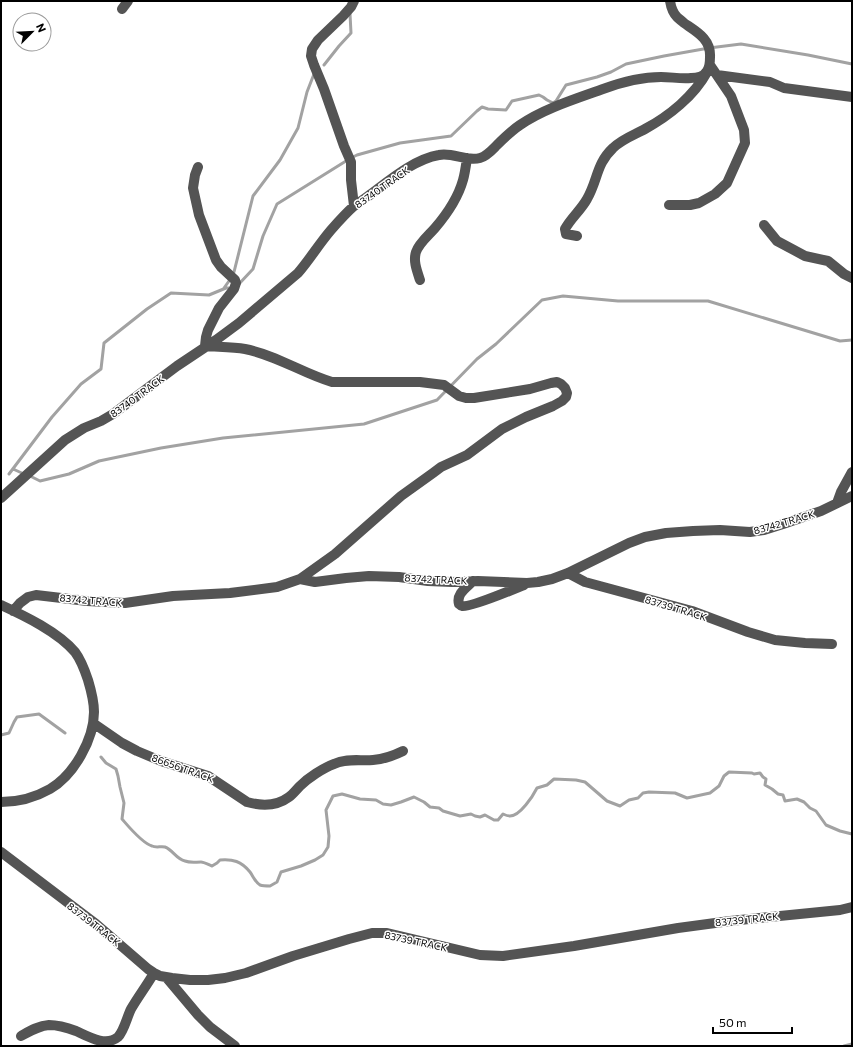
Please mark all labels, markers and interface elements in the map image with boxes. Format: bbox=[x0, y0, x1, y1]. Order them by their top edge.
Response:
north arrow bbox=[12, 12, 52, 52]
text: N bbox=[34, 21, 49, 34]
street label: 83740 TRACK bbox=[352, 164, 412, 210]
street label: 83740 TRACK bbox=[108, 372, 167, 420]
street label: 83742 TRACK bbox=[752, 507, 816, 536]
street label: 83742 TRACK bbox=[404, 571, 468, 587]
street label: 83742 TRACK bbox=[59, 591, 123, 609]
street label: 83739 TRACK bbox=[644, 593, 709, 623]
street label: 86656 TRACK bbox=[150, 751, 216, 785]
street label: 83739 TRACK bbox=[65, 900, 123, 949]
street label: 83739 TRACK bbox=[715, 910, 780, 928]
street label: 83739 TRACK bbox=[383, 928, 449, 954]
scale bar bbox=[713, 1009, 792, 1035]
text: 50 m bbox=[719, 1015, 747, 1029]

